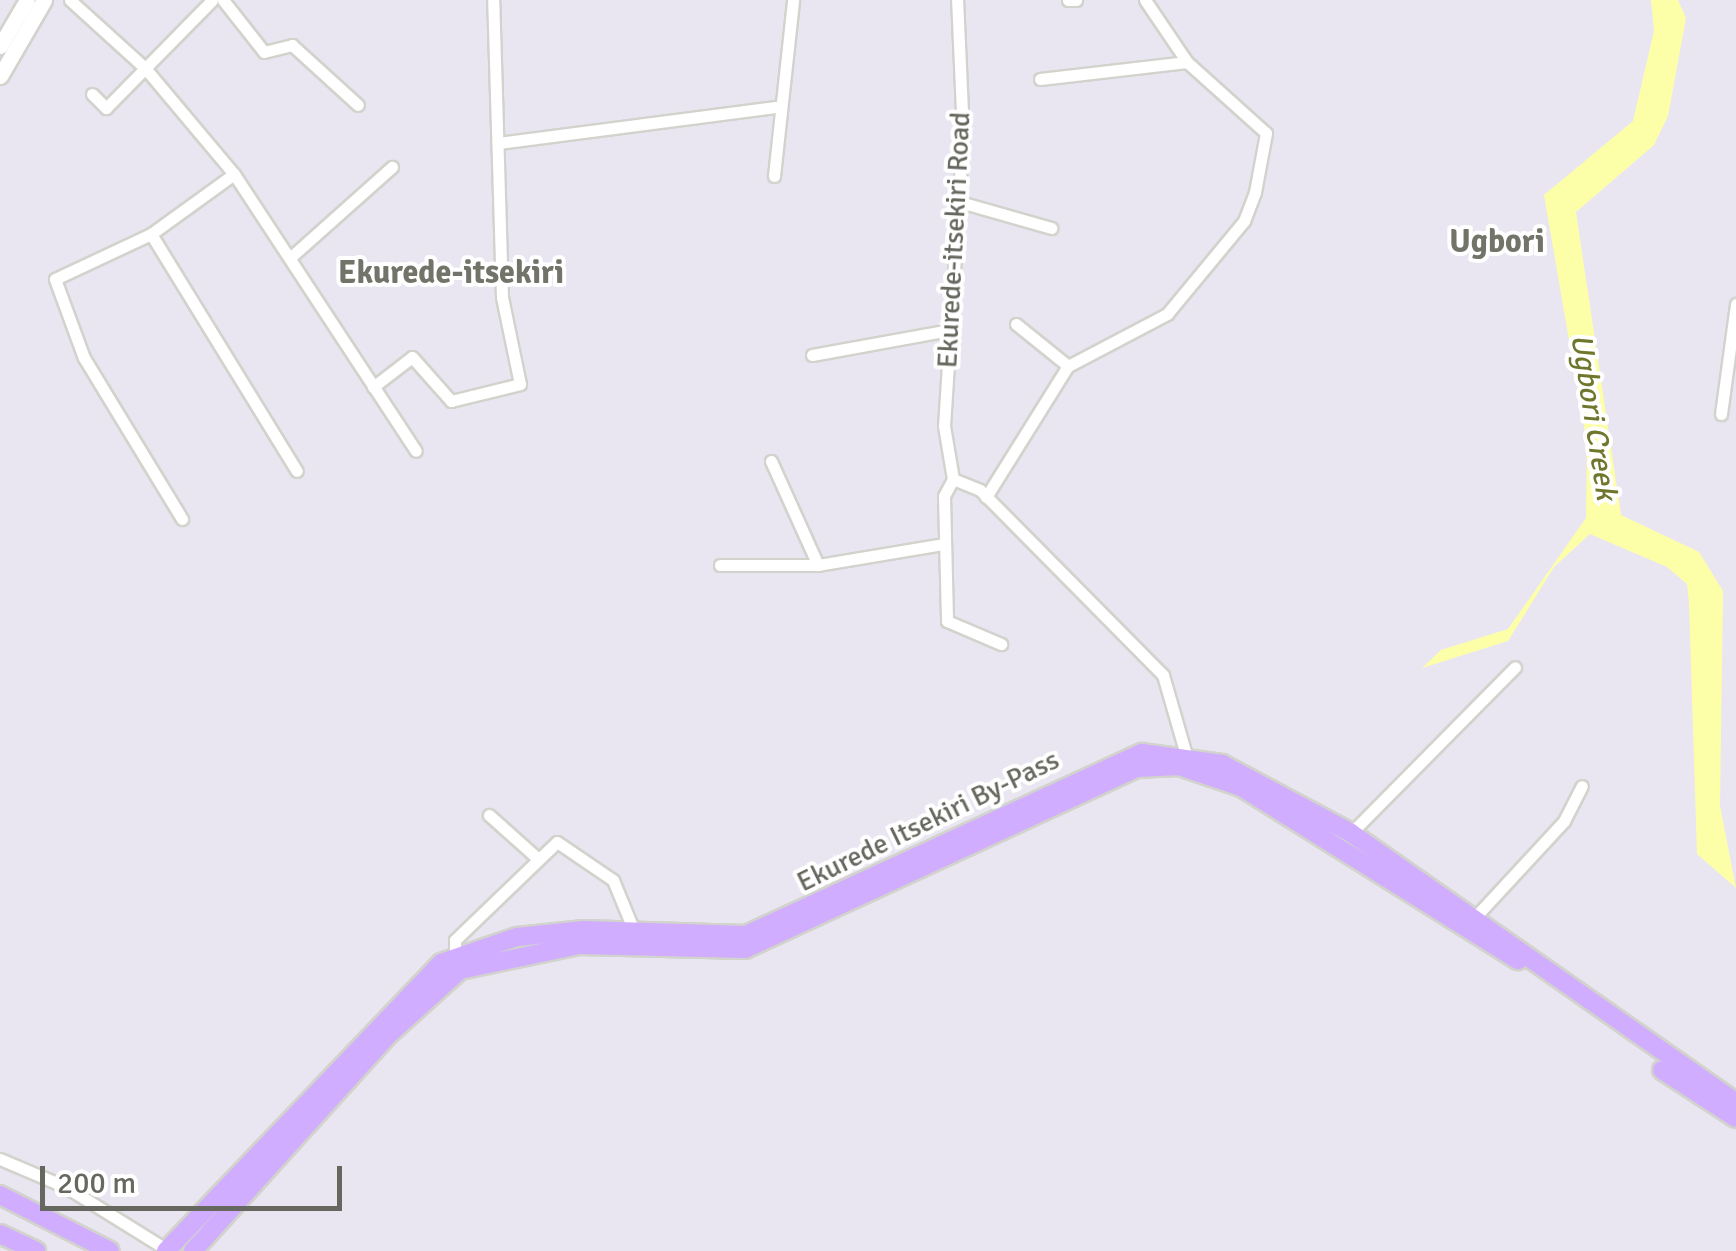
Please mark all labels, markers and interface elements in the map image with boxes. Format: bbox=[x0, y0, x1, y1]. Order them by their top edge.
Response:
street label: Ekurede-itsekiri Road bbox=[931, 111, 977, 369]
district label: Ugbori bbox=[1449, 223, 1545, 261]
district label: Ekurede-itsekiri bbox=[338, 254, 564, 292]
water label: Ugbori Creek bbox=[1562, 332, 1624, 502]
street label: Ekurede Itsekiri By-Pass bbox=[792, 743, 1064, 899]
scale bar bbox=[45, 1146, 348, 1208]
text: 200 m bbox=[57, 1165, 136, 1202]

